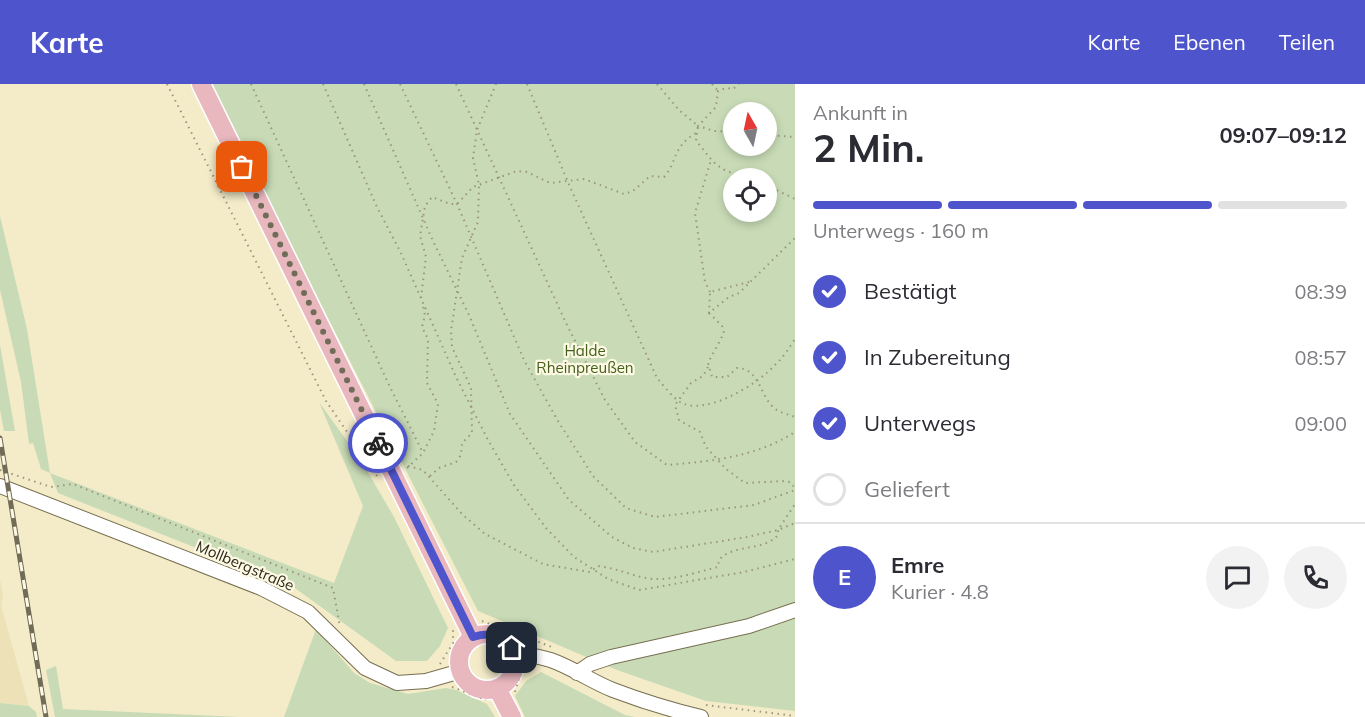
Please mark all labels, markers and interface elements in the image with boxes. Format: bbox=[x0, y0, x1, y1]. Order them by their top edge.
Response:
text: Karte bbox=[30, 25, 104, 60]
text: Karte bbox=[1088, 29, 1140, 55]
text: Ebenen bbox=[1173, 29, 1246, 55]
text: Teilen bbox=[1279, 29, 1335, 55]
text: Ankunft in bbox=[813, 100, 908, 125]
north arrow bbox=[723, 102, 777, 156]
map controls bbox=[723, 102, 777, 222]
text: 09:07–09:12 bbox=[1219, 121, 1347, 149]
text: 2 Min. bbox=[813, 123, 924, 172]
pin bbox=[216, 141, 267, 192]
icon: bag bbox=[225, 150, 258, 183]
button: locate bbox=[723, 168, 777, 222]
text: Unterwegs · 160 m bbox=[813, 218, 989, 243]
icon: check bbox=[813, 275, 846, 308]
text: Bestätigt bbox=[864, 277, 957, 305]
text: 08:39 bbox=[1294, 279, 1347, 304]
park label: Halde Rheinpreußen bbox=[536, 341, 634, 377]
icon: check bbox=[813, 341, 846, 374]
text: In Zubereitung bbox=[864, 343, 1011, 371]
text: 08:57 bbox=[1294, 345, 1347, 370]
icon: check bbox=[813, 407, 846, 440]
text: Unterwegs bbox=[864, 409, 976, 437]
text: 09:00 bbox=[1294, 411, 1347, 436]
courier bbox=[348, 413, 408, 473]
icon: bike bbox=[362, 427, 395, 460]
text: Geliefert bbox=[864, 475, 950, 503]
street label: Mollbergstraße bbox=[193, 536, 297, 595]
button: chat bbox=[1206, 546, 1269, 609]
button: phone bbox=[1284, 546, 1347, 609]
text: Emre bbox=[891, 551, 944, 579]
text: E bbox=[838, 563, 851, 591]
text: Kurier · 4.8 bbox=[891, 579, 989, 604]
pin bbox=[486, 622, 537, 673]
icon: home bbox=[495, 631, 528, 664]

